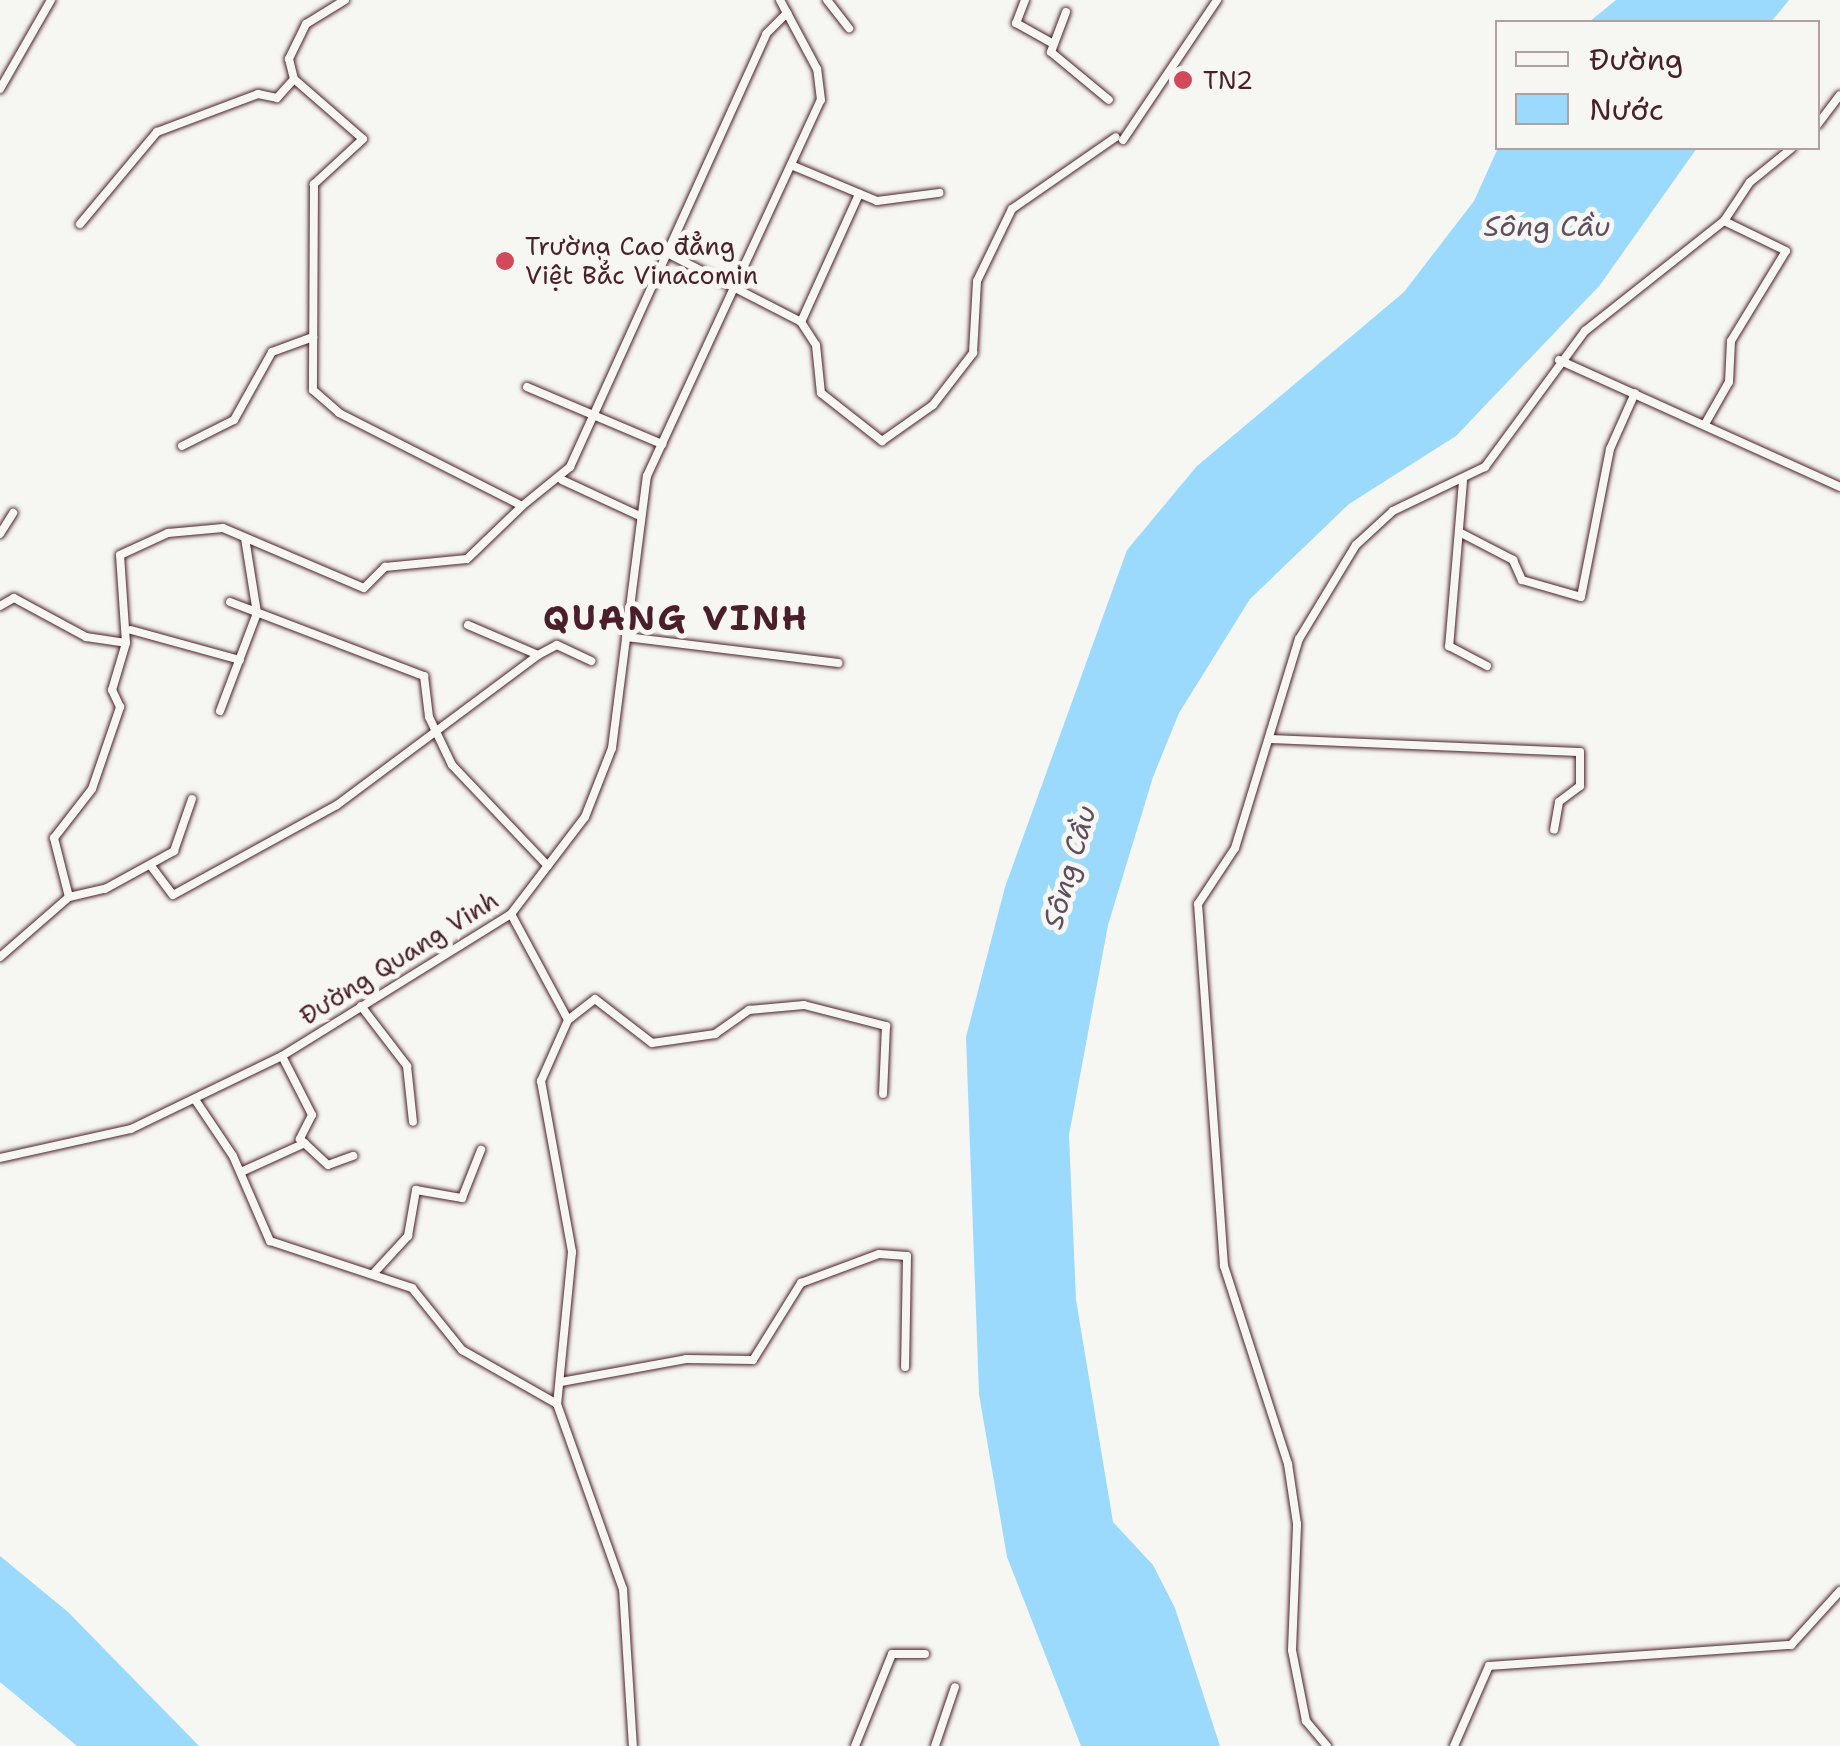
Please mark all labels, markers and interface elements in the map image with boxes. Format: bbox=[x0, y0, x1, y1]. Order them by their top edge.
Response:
legend bbox=[1495, 20, 1820, 150]
text: Đường bbox=[1589, 39, 1683, 80]
place label: TN2 bbox=[1203, 65, 1253, 95]
marker: TN2 bbox=[1172, 69, 1194, 91]
text: Nước bbox=[1589, 89, 1664, 130]
water label: Sông Cầu bbox=[1484, 209, 1610, 243]
place label: Trường Cao đẳng Việt Bắc Vinacomin bbox=[525, 232, 758, 291]
marker: Trường Cao đẳng Việt Bắc Vinacomin bbox=[494, 250, 516, 272]
district label: QUANG VINH bbox=[543, 597, 809, 639]
water label: Sông Cầu bbox=[1035, 802, 1103, 932]
street label: Đường Quang Vinh bbox=[294, 885, 504, 1031]

